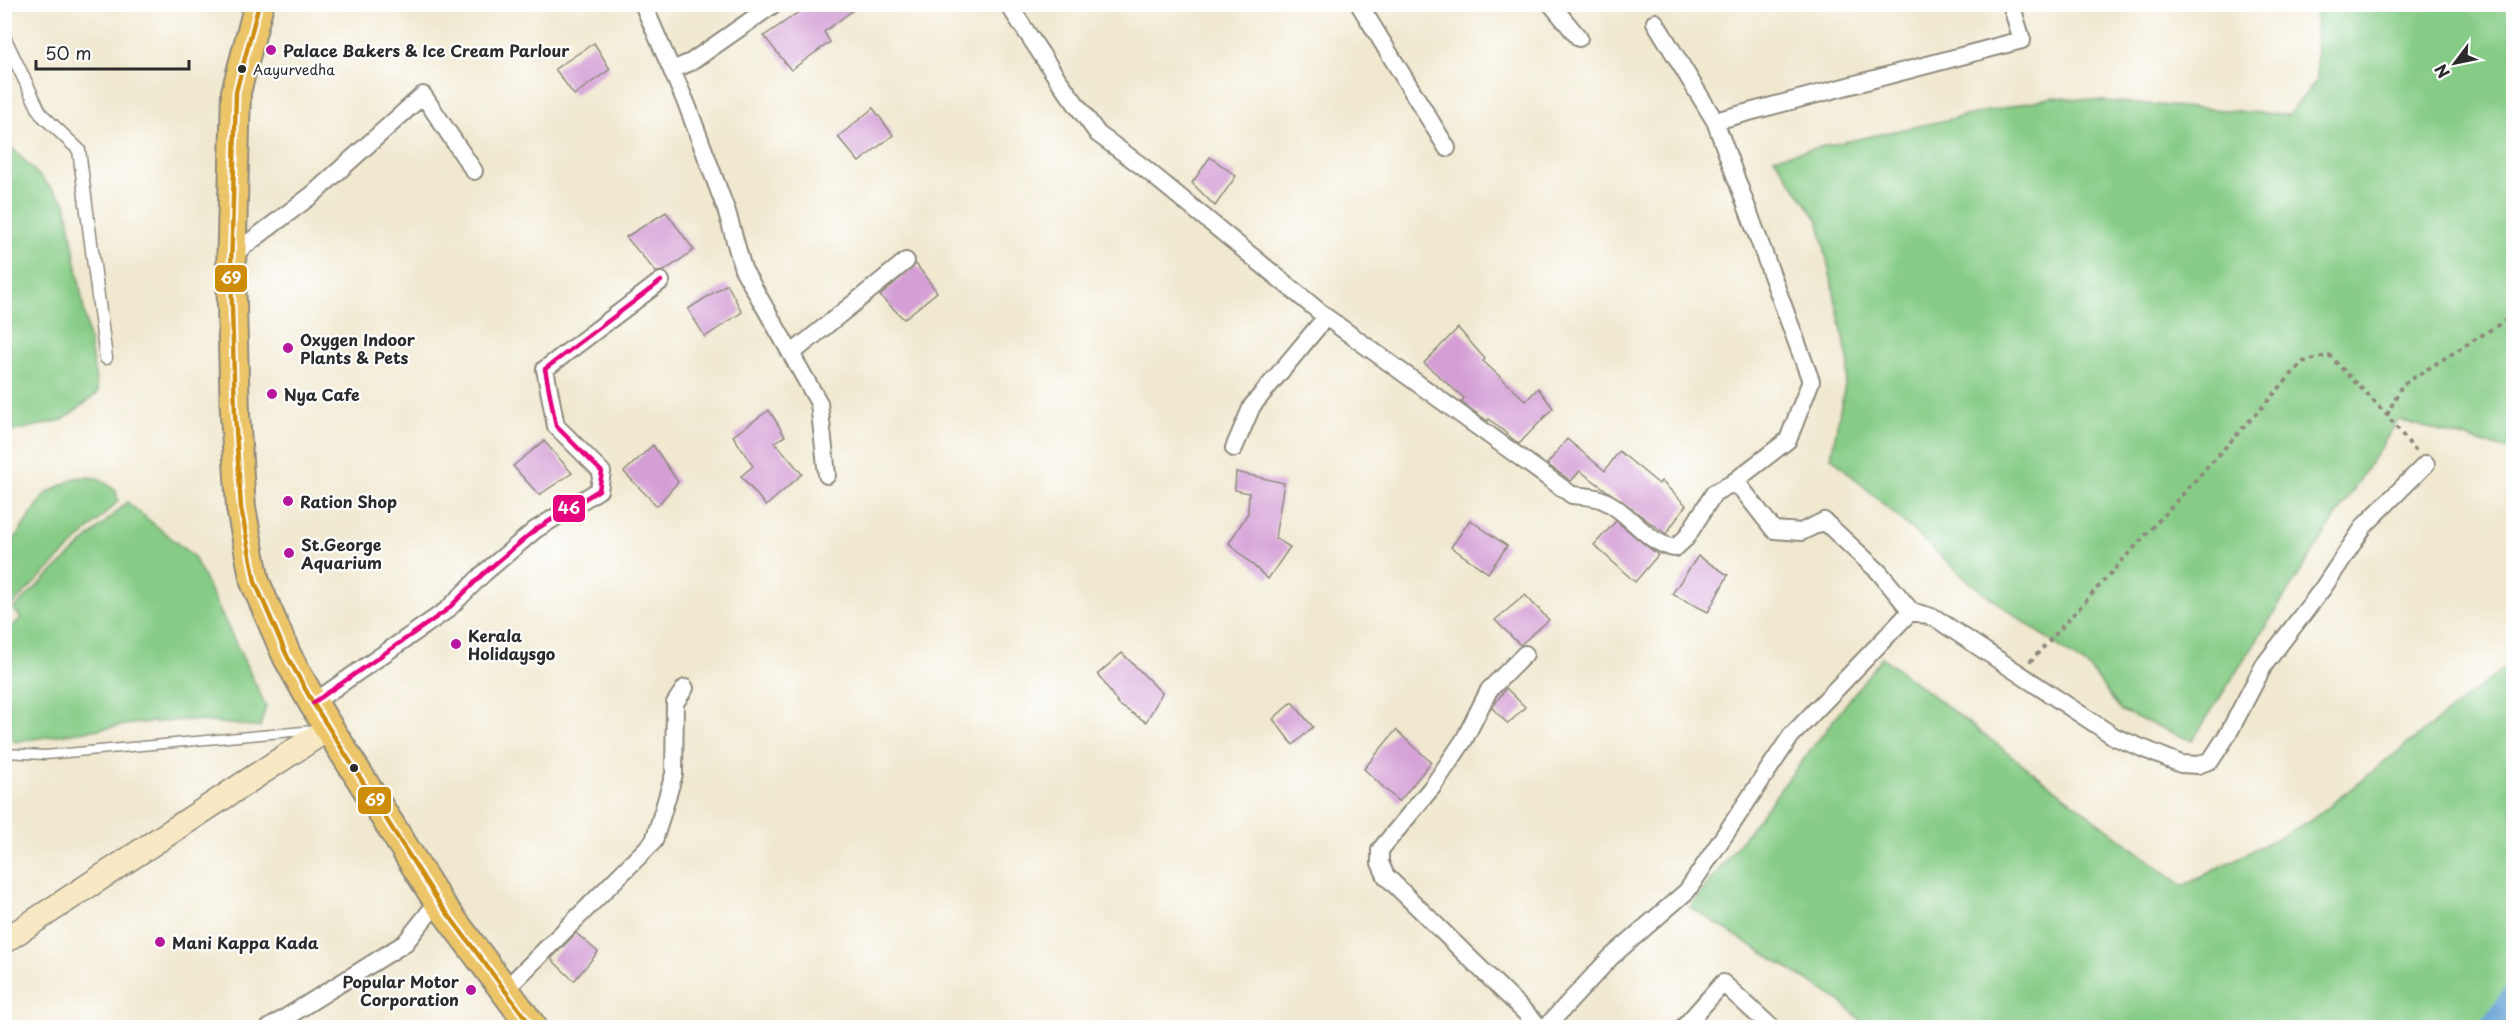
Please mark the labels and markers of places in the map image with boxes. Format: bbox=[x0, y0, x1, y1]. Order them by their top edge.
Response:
place label: Palace Bakers & Ice Cream Parlour bbox=[283, 38, 570, 62]
marker: Palace Bakers & Ice Cream Parlour bbox=[264, 43, 278, 57]
place label: Aayurvedha bbox=[253, 59, 335, 80]
marker: Aayurvedha bbox=[236, 63, 248, 75]
place label: Oxygen Indoor Plants & Pets bbox=[300, 327, 416, 369]
marker: Oxygen Indoor Plants & Pets bbox=[281, 341, 295, 355]
place label: Nya Cafe bbox=[284, 382, 360, 406]
marker: Nya Cafe bbox=[265, 387, 279, 401]
place label: Ration Shop bbox=[300, 489, 397, 513]
marker: Ration Shop bbox=[281, 494, 295, 508]
place label: St.George Aquarium bbox=[300, 532, 382, 574]
marker: St.George Aquarium bbox=[282, 546, 296, 560]
place label: Kerala Holidaysgo bbox=[468, 623, 556, 665]
marker: Kerala Holidaysgo bbox=[449, 637, 463, 651]
unlabelled marker bbox=[348, 762, 360, 774]
place label: Mani Kappa Kada bbox=[172, 930, 319, 954]
marker: Mani Kappa Kada bbox=[153, 935, 167, 949]
place label: Popular Motor Corporation bbox=[343, 969, 460, 1011]
marker: Popular Motor Corporation bbox=[464, 983, 478, 997]

